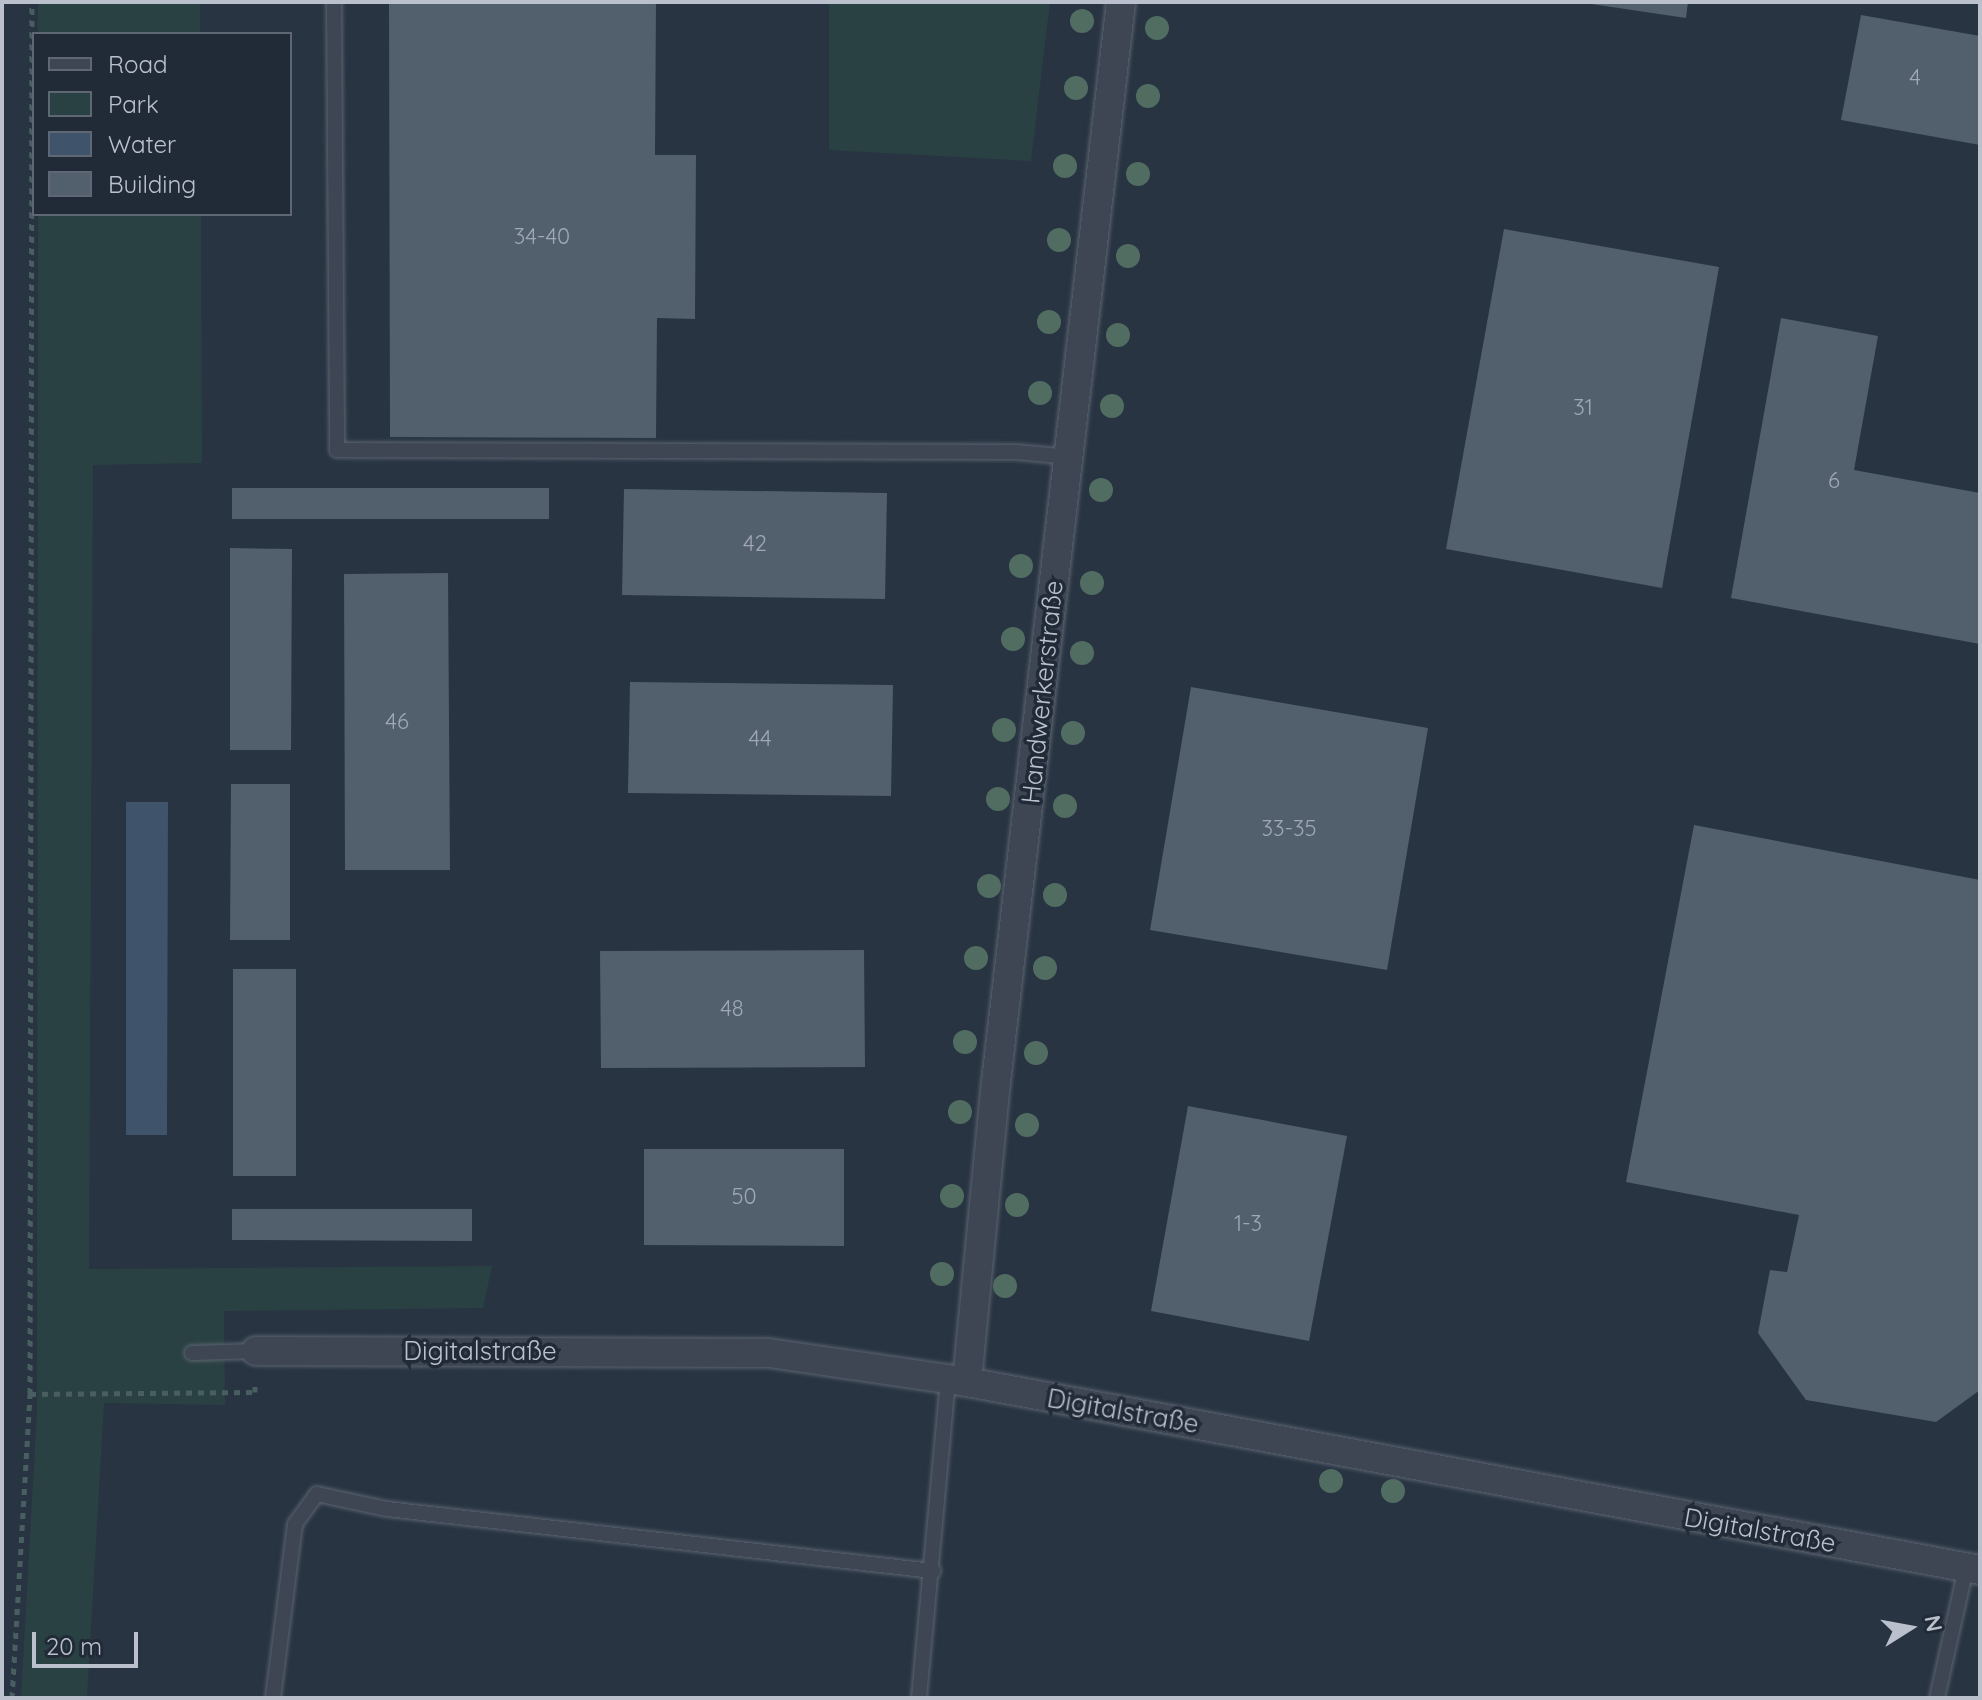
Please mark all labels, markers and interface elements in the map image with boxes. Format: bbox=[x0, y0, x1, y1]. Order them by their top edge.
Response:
legend bbox=[32, 32, 292, 216]
text: Road bbox=[108, 49, 168, 79]
house number: 4 bbox=[1909, 65, 1921, 91]
text: Park bbox=[108, 89, 159, 119]
text: Water bbox=[108, 129, 176, 159]
text: Building bbox=[108, 169, 196, 199]
house number: 34-40 bbox=[514, 224, 570, 250]
house number: 31 bbox=[1573, 395, 1593, 421]
house number: 6 bbox=[1828, 468, 1840, 494]
house number: 42 bbox=[743, 531, 767, 557]
street label: Handwerkerstraße bbox=[1015, 579, 1069, 805]
house number: 46 bbox=[385, 709, 409, 735]
house number: 44 bbox=[748, 726, 772, 752]
house number: 33-35 bbox=[1261, 816, 1317, 842]
house number: 48 bbox=[720, 996, 744, 1022]
house number: 50 bbox=[731, 1184, 757, 1210]
house number: 1-3 bbox=[1234, 1211, 1262, 1237]
street label: Digitalstraße bbox=[403, 1335, 557, 1367]
street label: Digitalstraße bbox=[1045, 1382, 1201, 1440]
street label: Digitalstraße bbox=[1682, 1501, 1838, 1559]
north arrow bbox=[1870, 1588, 1950, 1668]
text: N bbox=[1918, 1613, 1949, 1634]
scale bar bbox=[36, 1616, 142, 1666]
text: 20 m bbox=[46, 1631, 102, 1661]

